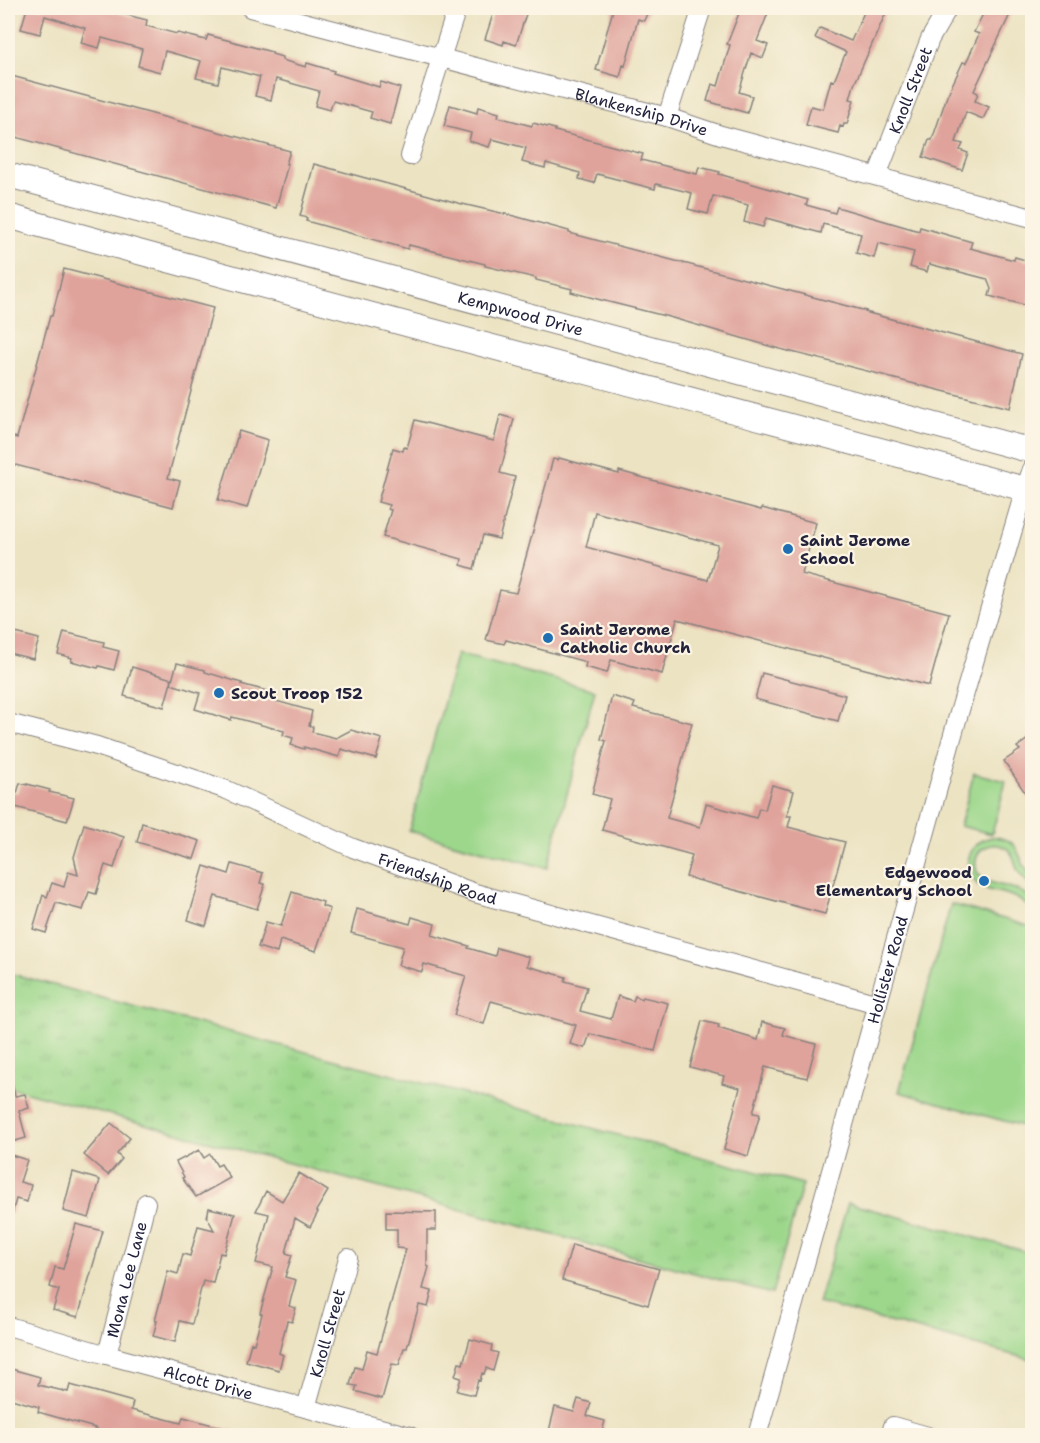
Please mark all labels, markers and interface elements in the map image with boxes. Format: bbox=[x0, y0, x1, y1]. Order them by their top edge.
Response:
street label: Knoll Street bbox=[884, 44, 937, 137]
street label: Blankenship Drive bbox=[573, 83, 711, 141]
street label: Kempwood Drive bbox=[455, 287, 586, 341]
place label: Saint Jerome School bbox=[800, 530, 911, 569]
marker: Saint Jerome School bbox=[781, 542, 795, 556]
place label: Saint Jerome Catholic Church bbox=[560, 619, 691, 658]
marker: Saint Jerome Catholic Church bbox=[541, 631, 555, 645]
place label: Scout Troop 152 bbox=[231, 683, 363, 704]
marker: Scout Troop 152 bbox=[212, 686, 226, 700]
street label: Friendship Road bbox=[375, 848, 499, 910]
place label: Edgewood Elementary School bbox=[816, 862, 972, 901]
marker: Edgewood Elementary School bbox=[977, 874, 991, 888]
street label: Hollister Road bbox=[863, 914, 913, 1026]
street label: Mona Lee Lane bbox=[102, 1219, 152, 1340]
street label: Knoll Street bbox=[305, 1286, 350, 1380]
street label: Alcott Drive bbox=[161, 1361, 255, 1405]

